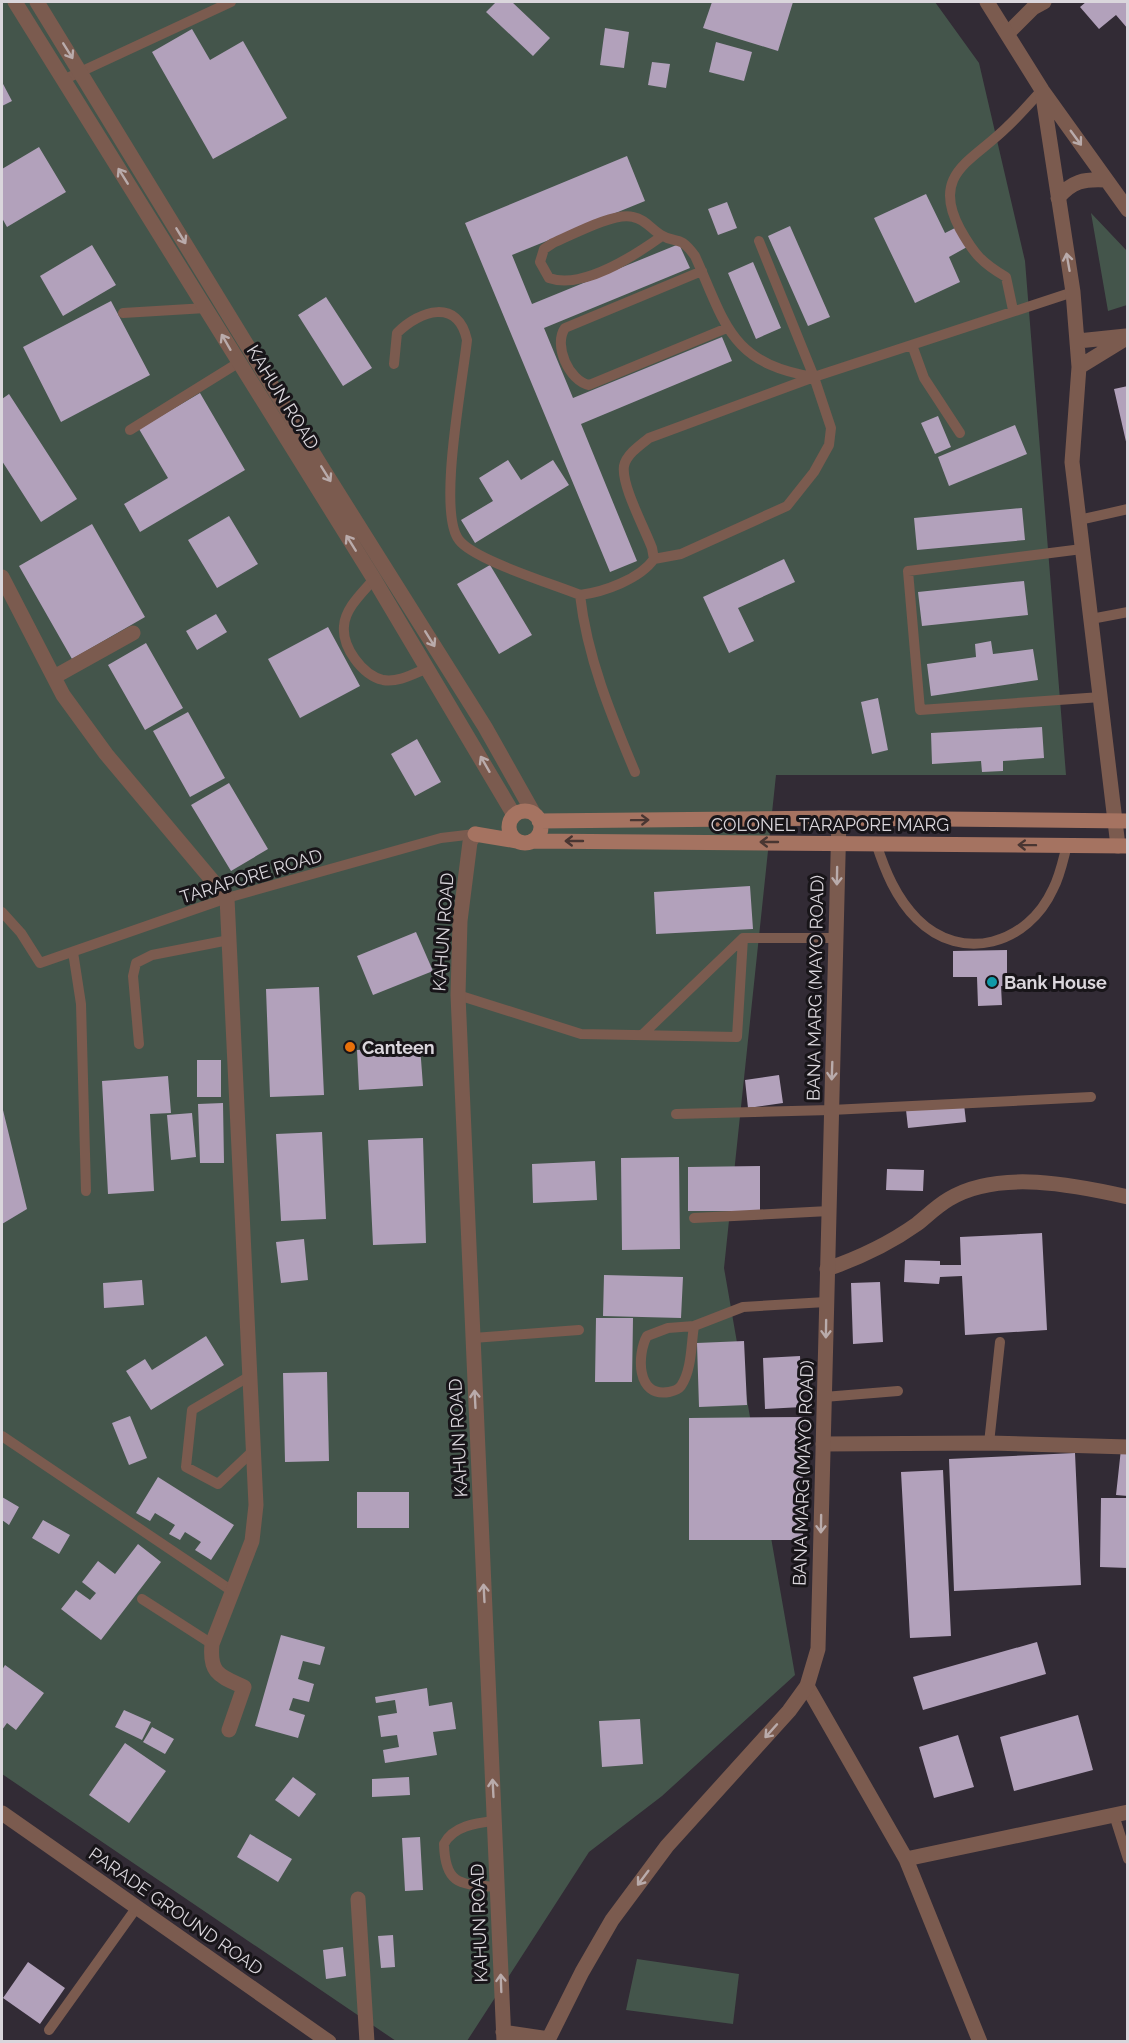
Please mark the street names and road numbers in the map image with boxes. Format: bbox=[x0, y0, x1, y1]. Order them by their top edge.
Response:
street label: KAHUN ROAD bbox=[243, 341, 323, 453]
street label: COLONEL TARAPORE MARG bbox=[711, 814, 949, 835]
street label: TARAPORE ROAD bbox=[177, 844, 325, 908]
street label: KAHUN ROAD bbox=[428, 872, 458, 992]
street label: BANA MARG (MAYO ROAD) bbox=[803, 875, 827, 1101]
street label: BANA MARG (MAYO ROAD) bbox=[789, 1360, 817, 1586]
street label: KAHUN ROAD bbox=[444, 1378, 472, 1498]
street label: PARADE GROUND ROAD bbox=[85, 1843, 267, 1979]
street label: KAHUN ROAD bbox=[466, 1863, 492, 1983]

